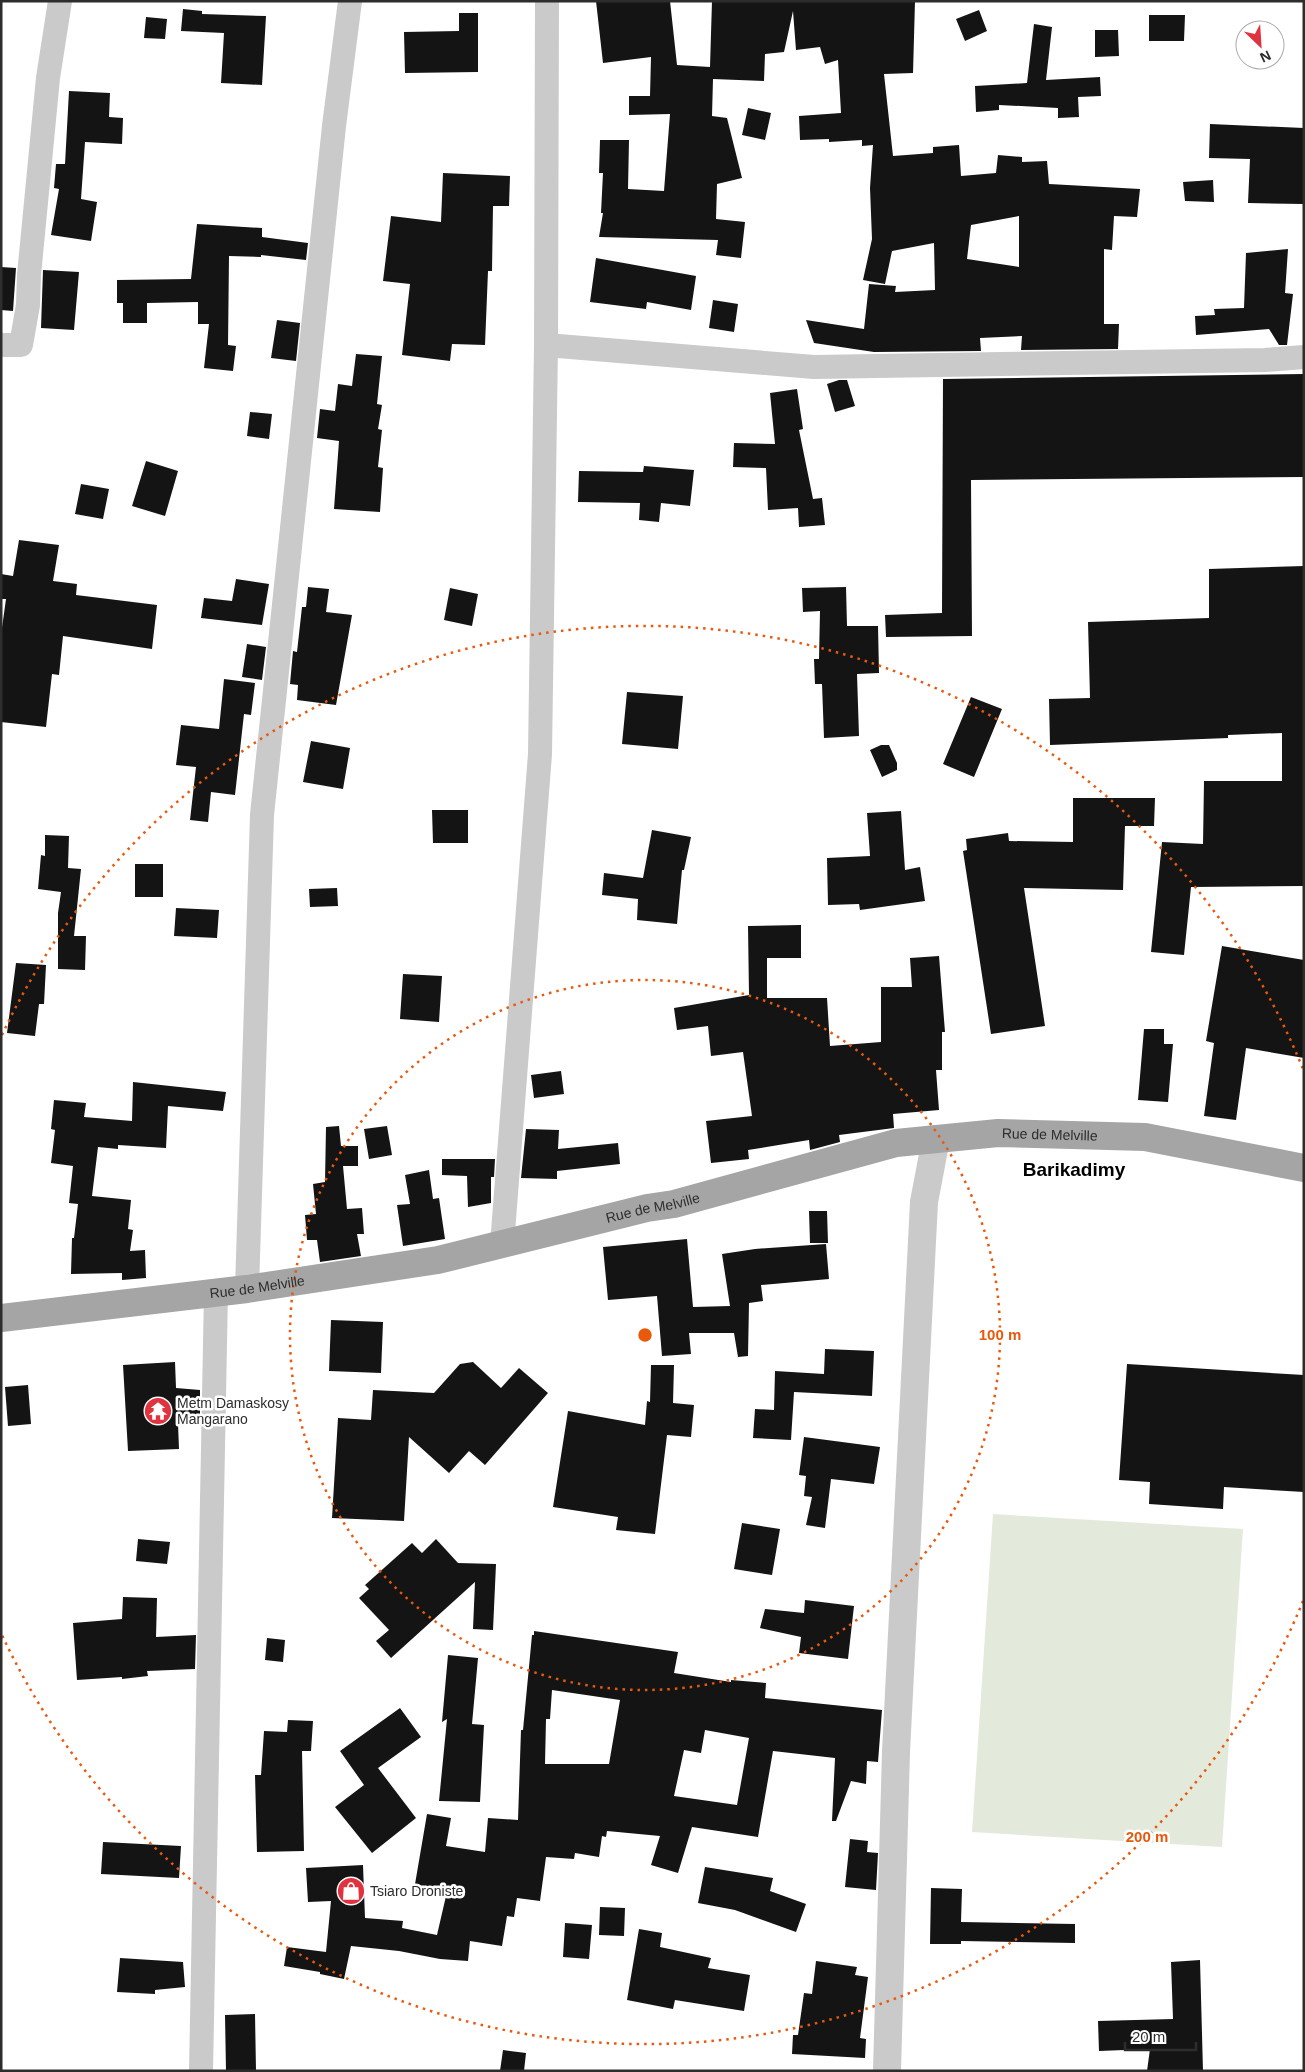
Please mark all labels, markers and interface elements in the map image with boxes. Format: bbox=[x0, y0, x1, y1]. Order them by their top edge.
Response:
north arrow bbox=[1235, 20, 1285, 70]
text: N bbox=[1258, 47, 1273, 66]
street label: Rue de Melville bbox=[1002, 1125, 1098, 1144]
district label: Barikadimy bbox=[1023, 1159, 1126, 1180]
street label: Rue de Melville bbox=[604, 1189, 702, 1226]
street label: Rue de Melville bbox=[209, 1272, 306, 1301]
centre of rings bbox=[636, 1326, 654, 1344]
text: 100 m bbox=[979, 1326, 1021, 1343]
place label: Metm Damaskosy Mangarano bbox=[177, 1395, 289, 1427]
temple icon: Metm Damaskosy Mangarano bbox=[143, 1396, 173, 1426]
text: 200 m bbox=[1126, 1828, 1168, 1845]
shop icon: Tsiaro Droniste bbox=[336, 1876, 366, 1906]
place label: Tsiaro Droniste bbox=[370, 1883, 464, 1899]
scale bar bbox=[1125, 2020, 1196, 2052]
text: 20 m bbox=[1132, 2028, 1165, 2045]

